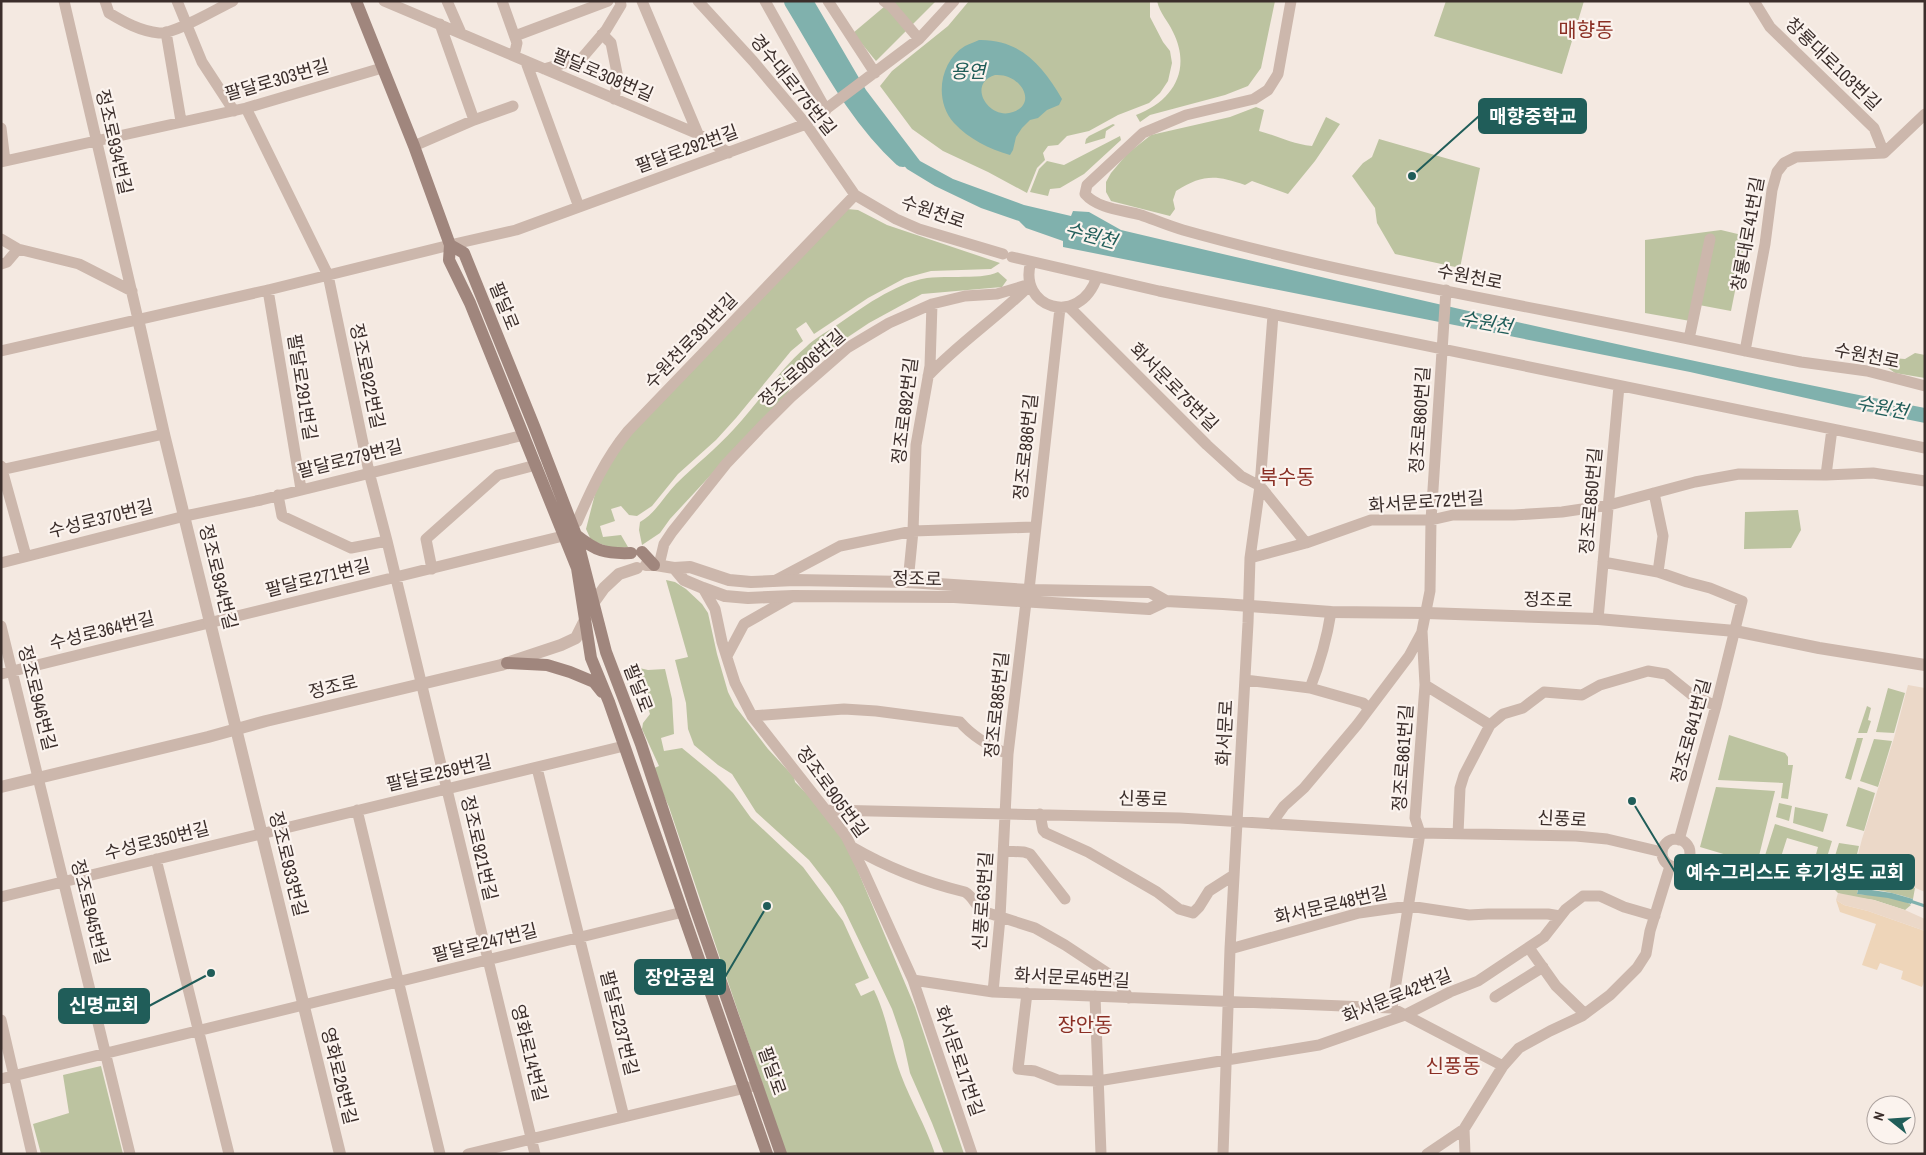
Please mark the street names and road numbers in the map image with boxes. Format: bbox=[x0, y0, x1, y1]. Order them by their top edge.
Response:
street label: 창룡대로103번길 bbox=[1780, 12, 1887, 116]
street label: 경수대로775번길 bbox=[745, 29, 842, 141]
street label: 팔달로308번길 bbox=[549, 42, 658, 107]
street label: 팔달로303번길 bbox=[222, 53, 332, 106]
street label: 정조로934번길 bbox=[90, 87, 139, 197]
street label: 팔달로292번길 bbox=[632, 118, 742, 179]
street label: 창룡대로41번길 bbox=[1725, 175, 1770, 293]
street label: 수원천로 bbox=[898, 189, 969, 234]
street label: 수원천로 bbox=[1435, 258, 1505, 295]
street label: 팔달로 bbox=[484, 278, 525, 334]
street label: 수원천로391번길 bbox=[639, 287, 743, 394]
street label: 정조로922번길 bbox=[344, 321, 391, 431]
street label: 정조로906번길 bbox=[753, 323, 850, 412]
street label: 팔달로291번길 bbox=[282, 332, 323, 442]
street label: 화서문로75번길 bbox=[1125, 337, 1224, 436]
street label: 수원천로 bbox=[1832, 337, 1902, 374]
street label: 정조로892번길 bbox=[886, 356, 923, 466]
street label: 정조로860번길 bbox=[1403, 366, 1436, 474]
street label: 정조로886번길 bbox=[1007, 392, 1044, 502]
street label: 팔달로279번길 bbox=[295, 433, 405, 484]
street label: 정조로850번길 bbox=[1573, 446, 1608, 556]
street label: 화서문로72번길 bbox=[1367, 485, 1485, 518]
street label: 수성로370번길 bbox=[46, 493, 156, 544]
street label: 정조로934번길 bbox=[193, 522, 244, 632]
street label: 팔달로271번길 bbox=[263, 552, 373, 603]
street label: 정조로 bbox=[892, 566, 942, 591]
street label: 정조로 bbox=[1523, 586, 1573, 613]
street label: 수성로364번길 bbox=[47, 605, 157, 656]
street label: 정조로946번길 bbox=[12, 643, 63, 753]
street label: 정조로885번길 bbox=[978, 650, 1015, 760]
street label: 팔달로 bbox=[618, 660, 659, 715]
street label: 정조로 bbox=[306, 669, 360, 704]
street label: 정조로841번길 bbox=[1665, 676, 1716, 786]
street label: 화서문로 bbox=[1210, 699, 1239, 767]
street label: 정조로861번길 bbox=[1386, 704, 1419, 812]
street label: 정조로905번길 bbox=[791, 741, 874, 843]
street label: 팔달로259번길 bbox=[384, 748, 494, 797]
street label: 신풍로 bbox=[1118, 785, 1168, 812]
street label: 정조로921번길 bbox=[455, 793, 504, 903]
street label: 신풍로 bbox=[1537, 805, 1587, 832]
street label: 정조로933번길 bbox=[263, 809, 314, 919]
street label: 수성로350번길 bbox=[102, 815, 212, 866]
street label: 신풍로63번길 bbox=[967, 851, 998, 951]
street label: 정조로945번길 bbox=[65, 857, 116, 967]
street label: 화서문로48번길 bbox=[1272, 879, 1390, 930]
street label: 팔달로247번길 bbox=[430, 917, 540, 968]
street label: 화서문로45번길 bbox=[1014, 962, 1130, 993]
street label: 화서문로42번길 bbox=[1338, 962, 1455, 1029]
street label: 팔달로237번길 bbox=[594, 968, 645, 1078]
street label: 영화로14번길 bbox=[505, 1002, 554, 1104]
street label: 화서문로17번길 bbox=[929, 1002, 990, 1120]
street label: 영화로26번길 bbox=[315, 1025, 364, 1127]
street label: 팔달로 bbox=[753, 1043, 792, 1098]

